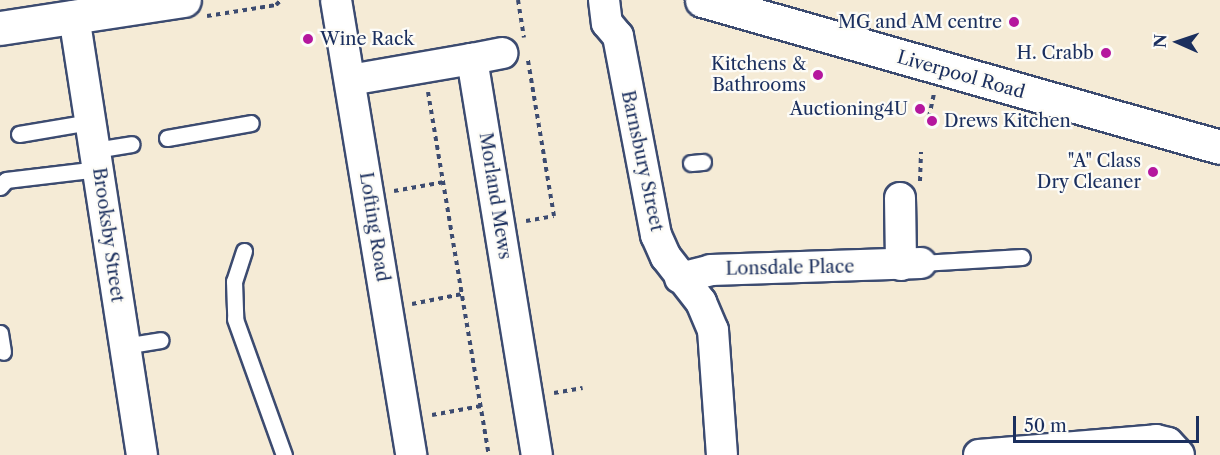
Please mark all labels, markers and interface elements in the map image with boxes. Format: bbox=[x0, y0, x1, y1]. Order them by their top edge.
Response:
place label: MG and AM centre bbox=[837, 11, 1002, 33]
north arrow bbox=[1148, 12, 1208, 72]
marker: MG and AM centre bbox=[1007, 15, 1021, 29]
place label: Wine Rack bbox=[320, 28, 414, 50]
marker: Wine Rack bbox=[301, 32, 315, 46]
text: N bbox=[1150, 34, 1170, 49]
place label: H. Crabb bbox=[1016, 42, 1094, 64]
street label: Liverpool Road bbox=[895, 46, 1027, 104]
marker: H. Crabb bbox=[1099, 46, 1113, 60]
place label: Kitchens & Bathrooms bbox=[711, 54, 806, 97]
marker: Kitchens & Bathrooms bbox=[811, 68, 825, 82]
street label: Barnsbury Street bbox=[616, 88, 668, 234]
place label: Auctioning4U bbox=[790, 98, 908, 120]
marker: Auctioning4U bbox=[913, 102, 927, 116]
place label: Drews Kitchen bbox=[944, 110, 1071, 132]
marker: Drews Kitchen bbox=[925, 114, 939, 128]
street label: Morland Mews bbox=[474, 131, 516, 261]
place label: "A" Class Dry Cleaner bbox=[1036, 151, 1141, 194]
marker: "A" Class Dry Cleaner bbox=[1146, 165, 1160, 179]
street label: Brooksby Street bbox=[88, 166, 128, 304]
street label: Lofting Road bbox=[355, 171, 393, 283]
street label: Lonsdale Place bbox=[725, 256, 855, 280]
scale bar bbox=[1016, 404, 1202, 442]
text: 50 m bbox=[1024, 415, 1067, 437]

